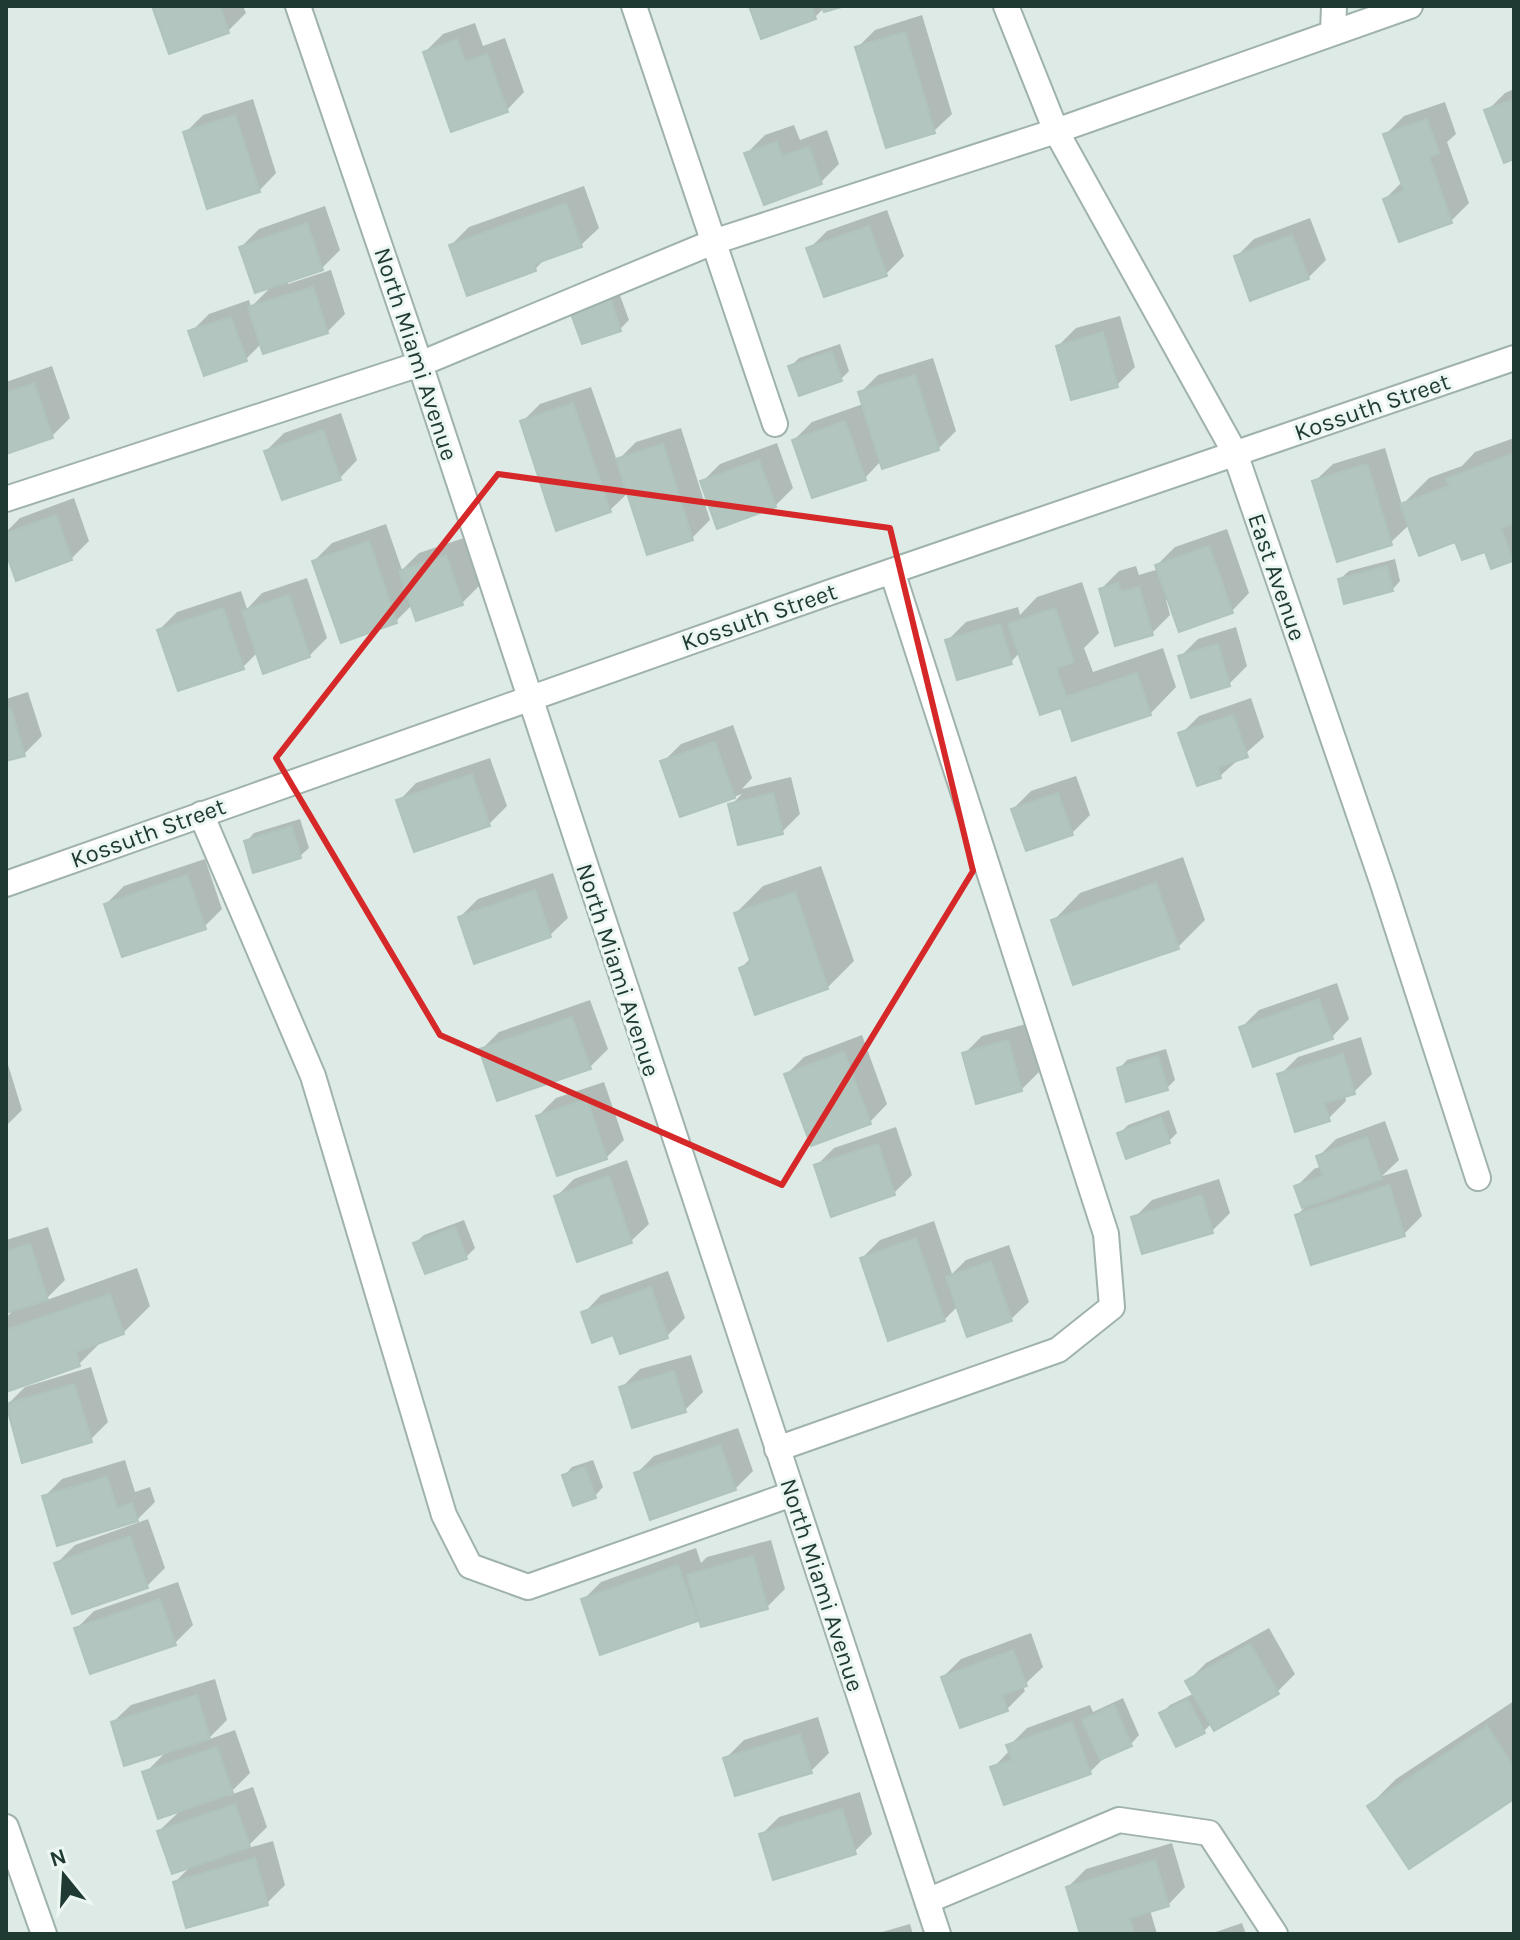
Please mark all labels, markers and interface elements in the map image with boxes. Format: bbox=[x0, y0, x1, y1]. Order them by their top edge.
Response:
street label: North Miami Avenue bbox=[368, 244, 464, 464]
street label: Kossuth Street bbox=[1291, 367, 1453, 447]
street label: East Avenue bbox=[1242, 510, 1312, 644]
street label: Kossuth Street bbox=[678, 577, 840, 657]
street label: Kossuth Street bbox=[67, 792, 229, 874]
street label: North Miami Avenue bbox=[570, 860, 666, 1080]
street label: North Miami Avenue bbox=[774, 1475, 870, 1695]
north arrow bbox=[24, 1836, 104, 1916]
text: N bbox=[47, 1843, 70, 1873]

